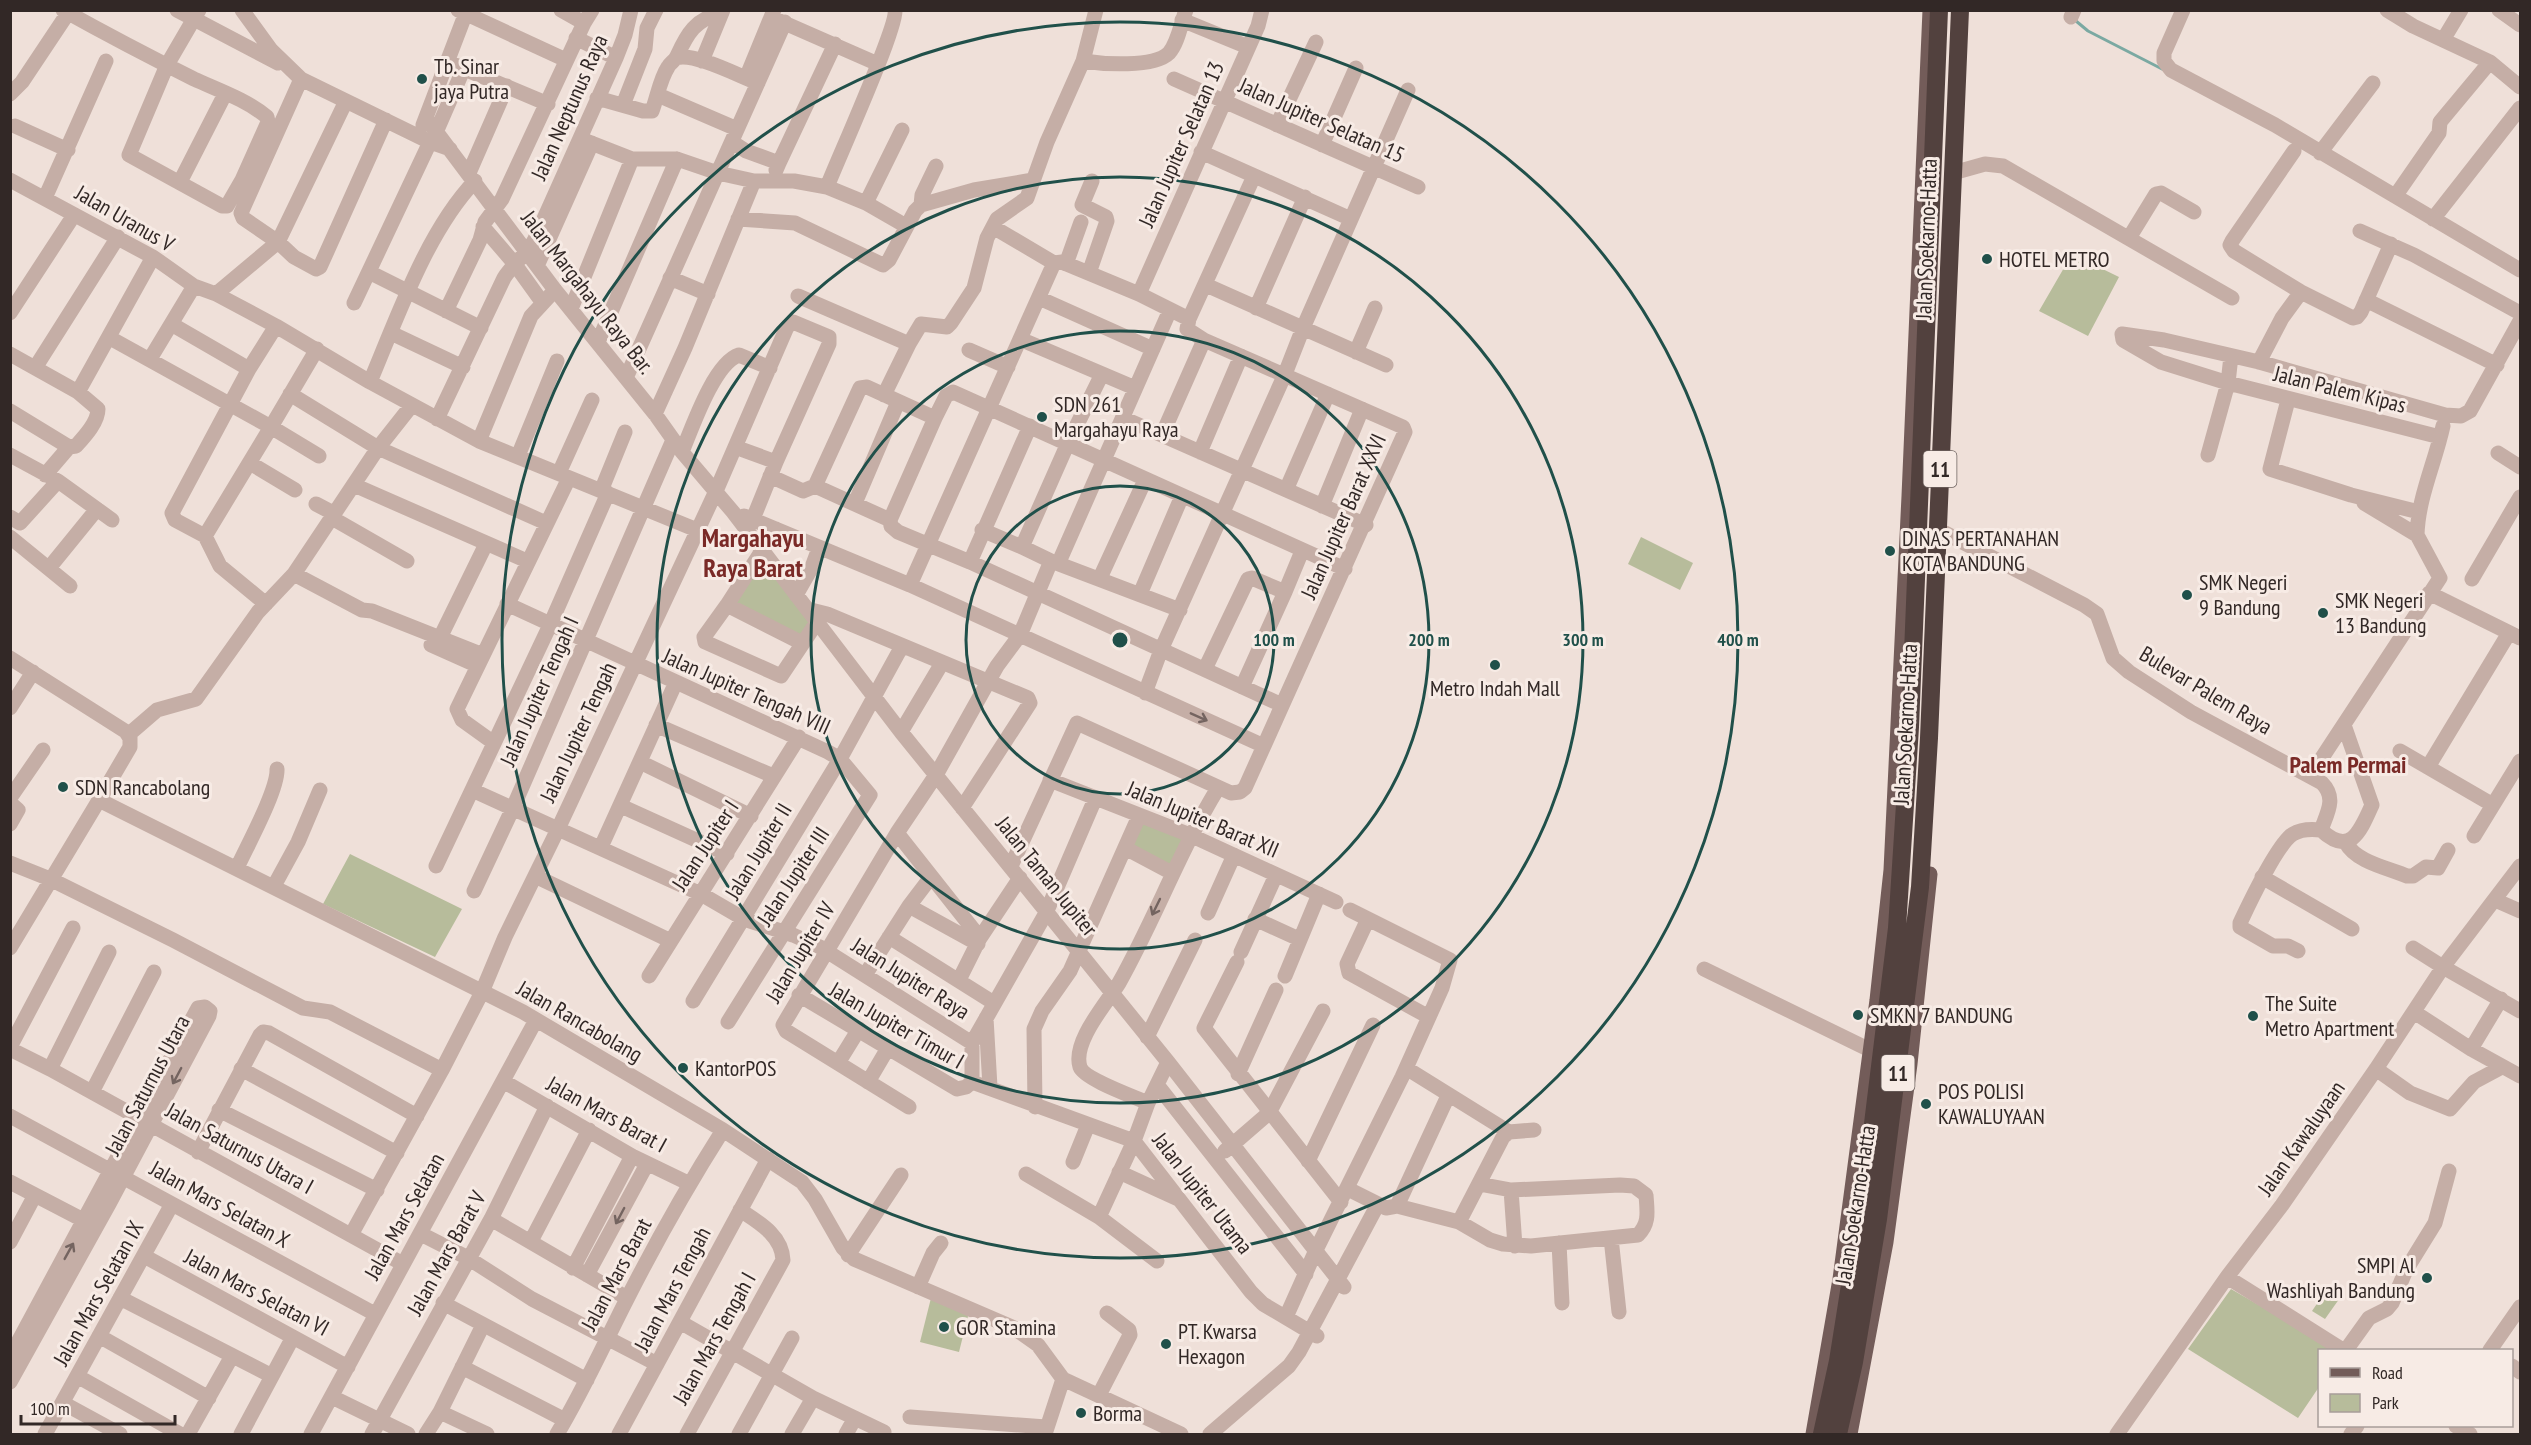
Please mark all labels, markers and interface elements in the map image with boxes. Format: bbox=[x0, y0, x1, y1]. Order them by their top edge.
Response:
street label: Jalan Neptunus Raya bbox=[524, 30, 614, 185]
place label: Tb. Sinar jaya Putra bbox=[434, 52, 509, 105]
street label: Jalan Jupiter Selatan 13 bbox=[1131, 57, 1230, 232]
street label: Jalan Jupiter Selatan 15 bbox=[1234, 70, 1409, 169]
marker: Tb. Sinar jaya Putra bbox=[415, 72, 429, 86]
street label: Jalan Soekarno-Hatta bbox=[1909, 158, 1943, 321]
street label: Jalan Uranus V bbox=[70, 178, 180, 258]
street label: Jalan Margahayu Raya Bar. bbox=[515, 204, 660, 379]
place label: HOTEL METRO bbox=[1999, 245, 2110, 273]
marker: HOTEL METRO bbox=[1980, 252, 1994, 266]
street label: Jalan Palem Kipas bbox=[2270, 359, 2409, 419]
place label: SDN 261 Margahayu Raya bbox=[1054, 390, 1179, 443]
marker: SDN 261 Margahayu Raya bbox=[1035, 410, 1049, 424]
street label: Jalan Jupiter Barat XXVI bbox=[1294, 429, 1392, 604]
road number: 11 bbox=[1924, 451, 1956, 487]
district label: Margahayu Raya Barat bbox=[702, 521, 804, 584]
place label: DINAS PERTANAHAN KOTA BANDUNG bbox=[1902, 524, 2059, 577]
marker: DINAS PERTANAHAN KOTA BANDUNG bbox=[1883, 544, 1897, 558]
place label: SMK Negeri 9 Bandung bbox=[2199, 568, 2288, 621]
place label: SMK Negeri 13 Bandung bbox=[2335, 586, 2427, 639]
marker: SMK Negeri 9 Bandung bbox=[2180, 588, 2194, 602]
marker: SMK Negeri 13 Bandung bbox=[2316, 606, 2330, 620]
street label: Jalan Jupiter Tengah I bbox=[494, 612, 584, 770]
text: 100 m bbox=[1253, 628, 1295, 651]
text: 200 m bbox=[1408, 628, 1450, 651]
text: 300 m bbox=[1562, 628, 1604, 651]
text: 400 m bbox=[1717, 628, 1759, 651]
centre of rings bbox=[1110, 630, 1130, 650]
street label: Bulevar Palem Raya bbox=[2135, 639, 2277, 741]
street label: Jalan Jupiter Tengah VIII bbox=[658, 641, 835, 741]
street label: Jalan Soekarno-Hatta bbox=[1887, 643, 1923, 806]
street label: Jalan Jupiter Tengah bbox=[534, 658, 622, 806]
marker: Metro Indah Mall bbox=[1488, 658, 1502, 672]
place label: Metro Indah Mall bbox=[1430, 674, 1561, 702]
one-way arrow bbox=[1189, 712, 1207, 723]
district label: Palem Permai bbox=[2290, 749, 2407, 780]
place label: SDN Rancabolang bbox=[75, 773, 210, 801]
street label: Jalan Jupiter Barat XII bbox=[1122, 774, 1283, 864]
marker: SDN Rancabolang bbox=[56, 780, 70, 794]
street label: Jalan Jupiter I bbox=[665, 794, 745, 896]
street label: Jalan Jupiter II bbox=[718, 798, 798, 905]
street label: Jalan Taman Jupiter bbox=[989, 810, 1104, 942]
street label: Jalan Jupiter III bbox=[750, 821, 835, 932]
street label: Jalan Jupiter IV bbox=[759, 896, 841, 1008]
one-way arrow bbox=[1149, 897, 1161, 915]
street label: Jalan Jupiter Raya bbox=[846, 930, 975, 1025]
street label: Jalan Rancabolang bbox=[511, 973, 648, 1068]
street label: Jalan Jupiter Timur I bbox=[824, 975, 969, 1075]
place label: The Suite Metro Apartment bbox=[2265, 989, 2394, 1042]
place label: SMKN 7 BANDUNG bbox=[1870, 1001, 2013, 1029]
marker: SMKN 7 BANDUNG bbox=[1851, 1008, 1865, 1022]
marker: The Suite Metro Apartment bbox=[2246, 1009, 2260, 1023]
street label: Jalan Saturnus Utara bbox=[98, 1010, 196, 1161]
place label: KantorPOS bbox=[695, 1054, 776, 1082]
road number: 11 bbox=[1882, 1055, 1914, 1091]
marker: KantorPOS bbox=[676, 1061, 690, 1075]
one-way arrow bbox=[171, 1067, 183, 1084]
street label: Jalan Mars Barat I bbox=[541, 1069, 672, 1159]
street label: Jalan Kawaluyaan bbox=[2251, 1075, 2351, 1202]
place label: POS POLISI KAWALUYAAN bbox=[1938, 1077, 2045, 1130]
street label: Jalan Saturnus Utara I bbox=[160, 1095, 319, 1200]
marker: POS POLISI KAWALUYAAN bbox=[1919, 1097, 1933, 1111]
street label: Jalan Soekarno-Hatta bbox=[1828, 1123, 1881, 1288]
street label: Jalan Jupiter Utama bbox=[1146, 1126, 1259, 1259]
street label: Jalan Mars Selatan bbox=[357, 1148, 450, 1285]
street label: Jalan Mars Selatan X bbox=[144, 1154, 295, 1254]
street label: Jalan Mars Barat V bbox=[400, 1185, 492, 1321]
one-way arrow bbox=[614, 1207, 626, 1224]
street label: Jalan Mars Barat bbox=[574, 1213, 657, 1336]
street label: Jalan Mars Selatan IX bbox=[46, 1216, 149, 1371]
street label: Jalan Mars Tengah bbox=[627, 1222, 717, 1357]
one-way arrow bbox=[64, 1242, 75, 1260]
street label: Jalan Mars Selatan VI bbox=[179, 1242, 334, 1342]
place label: SMPI Al Washliyah Bandung bbox=[2267, 1251, 2416, 1304]
street label: Jalan Mars Tengah I bbox=[666, 1267, 762, 1410]
marker: SMPI Al Washliyah Bandung bbox=[2420, 1271, 2434, 1285]
place label: GOR Stamina bbox=[956, 1313, 1056, 1341]
place label: PT. Kwarsa Hexagon bbox=[1178, 1317, 1257, 1370]
marker: GOR Stamina bbox=[937, 1320, 951, 1334]
marker: PT. Kwarsa Hexagon bbox=[1159, 1337, 1173, 1351]
legend bbox=[2318, 1349, 2513, 1427]
text: Road bbox=[2372, 1361, 2403, 1384]
scale bar bbox=[21, 1388, 176, 1426]
text: Park bbox=[2372, 1391, 2399, 1414]
text: 100 m bbox=[30, 1397, 70, 1420]
place label: Borma bbox=[1093, 1399, 1142, 1427]
marker: Borma bbox=[1074, 1406, 1088, 1420]

